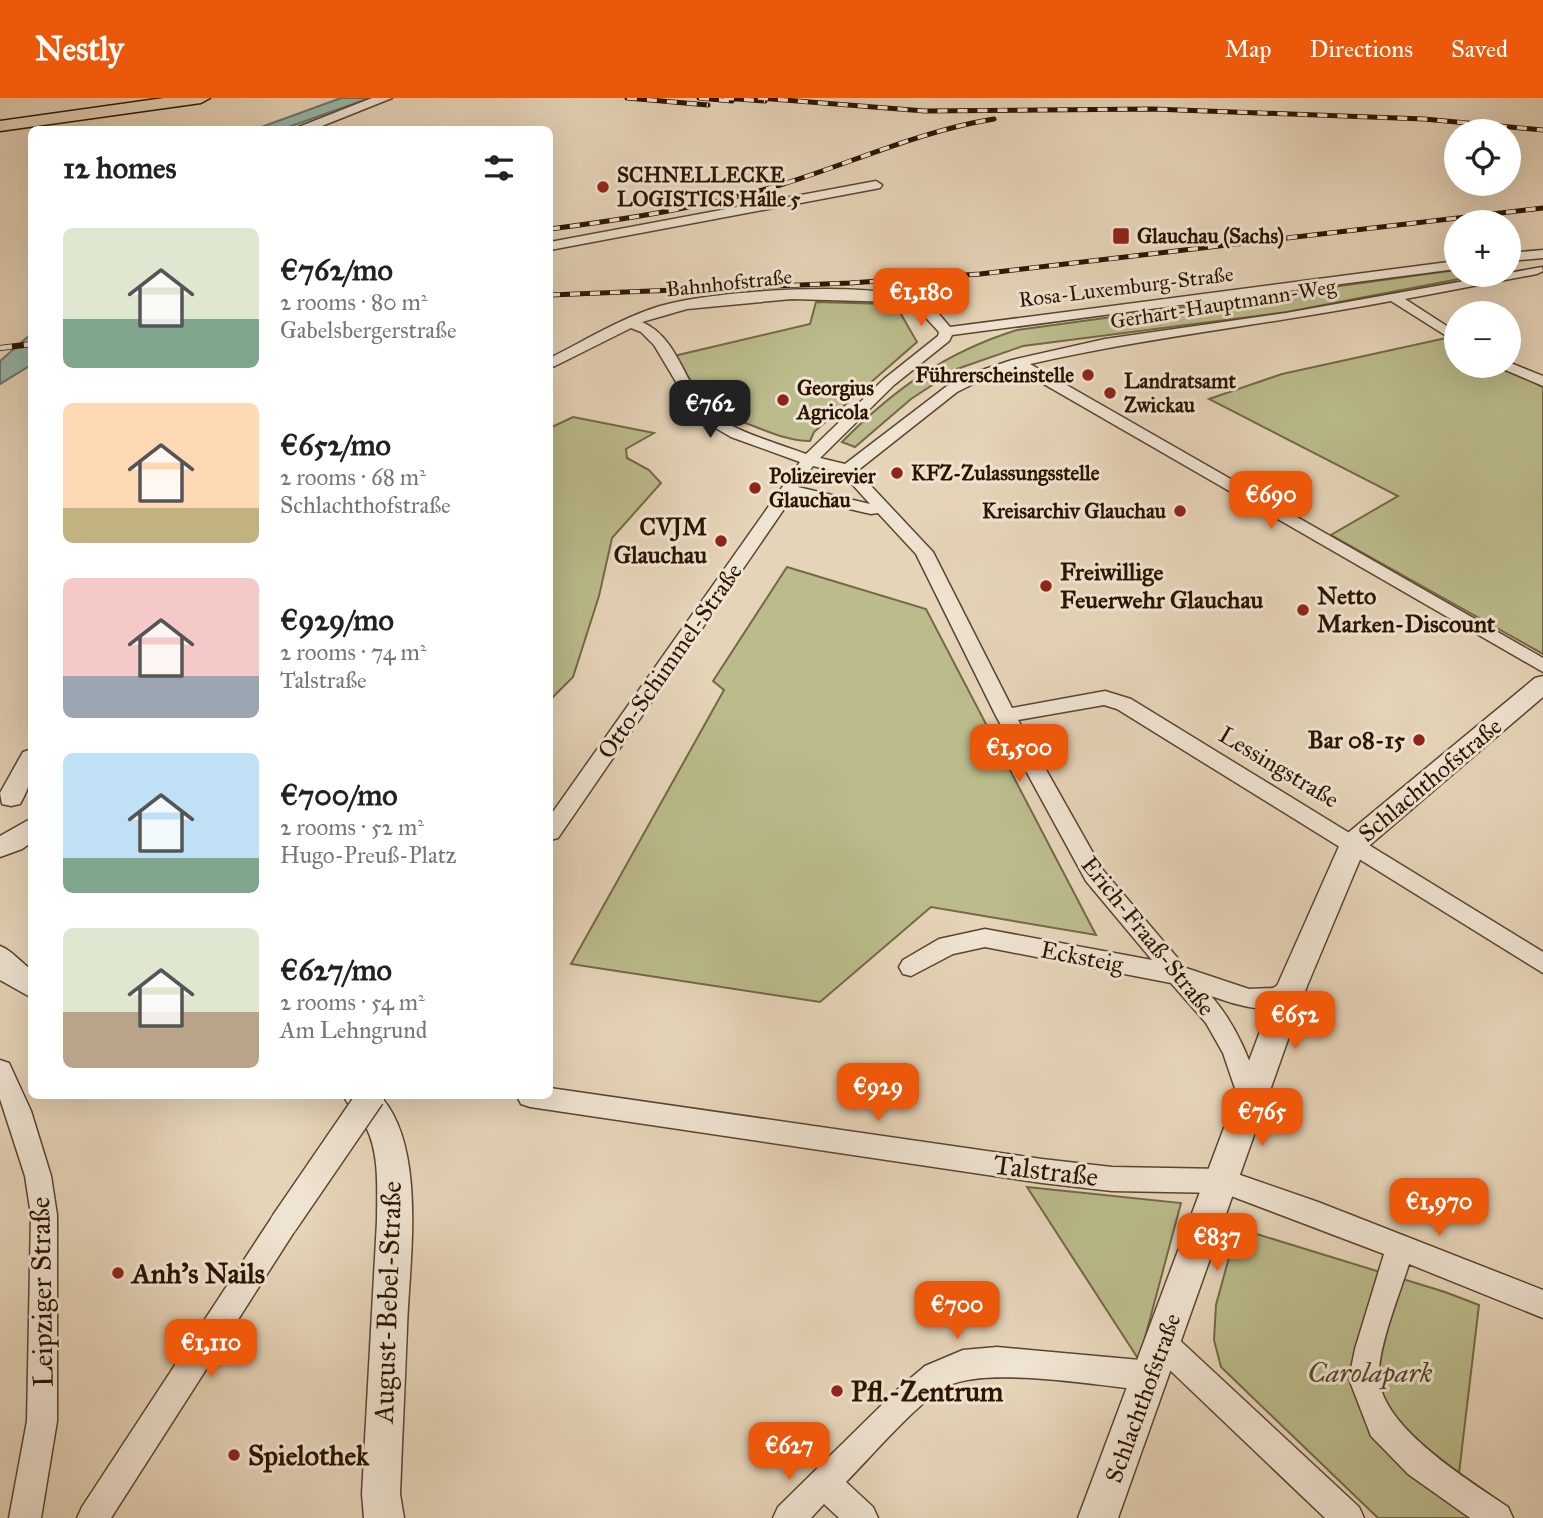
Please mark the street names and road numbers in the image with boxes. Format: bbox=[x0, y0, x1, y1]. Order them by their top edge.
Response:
street label: Rosa-Luxemburg-Straße bbox=[1017, 261, 1235, 313]
street label: Bahnhofstraße bbox=[665, 263, 794, 303]
street label: Gerhart-Hauptmann-Weg bbox=[1108, 273, 1338, 335]
street label: Otto-Schimmel-Straße bbox=[591, 557, 749, 765]
street label: Schlachthofstraße bbox=[1352, 711, 1508, 849]
street label: Lessingstraße bbox=[1213, 719, 1345, 815]
street label: Erich-Fraaß-Straße bbox=[1074, 850, 1222, 1022]
street label: Ecksteig bbox=[1038, 934, 1127, 980]
street label: Talstraße bbox=[991, 1147, 1100, 1194]
street label: August-Bebel-Straße bbox=[366, 1180, 409, 1425]
street label: Leipziger Straße bbox=[22, 1196, 61, 1388]
street label: Schlachthofstraße bbox=[1098, 1309, 1188, 1487]

